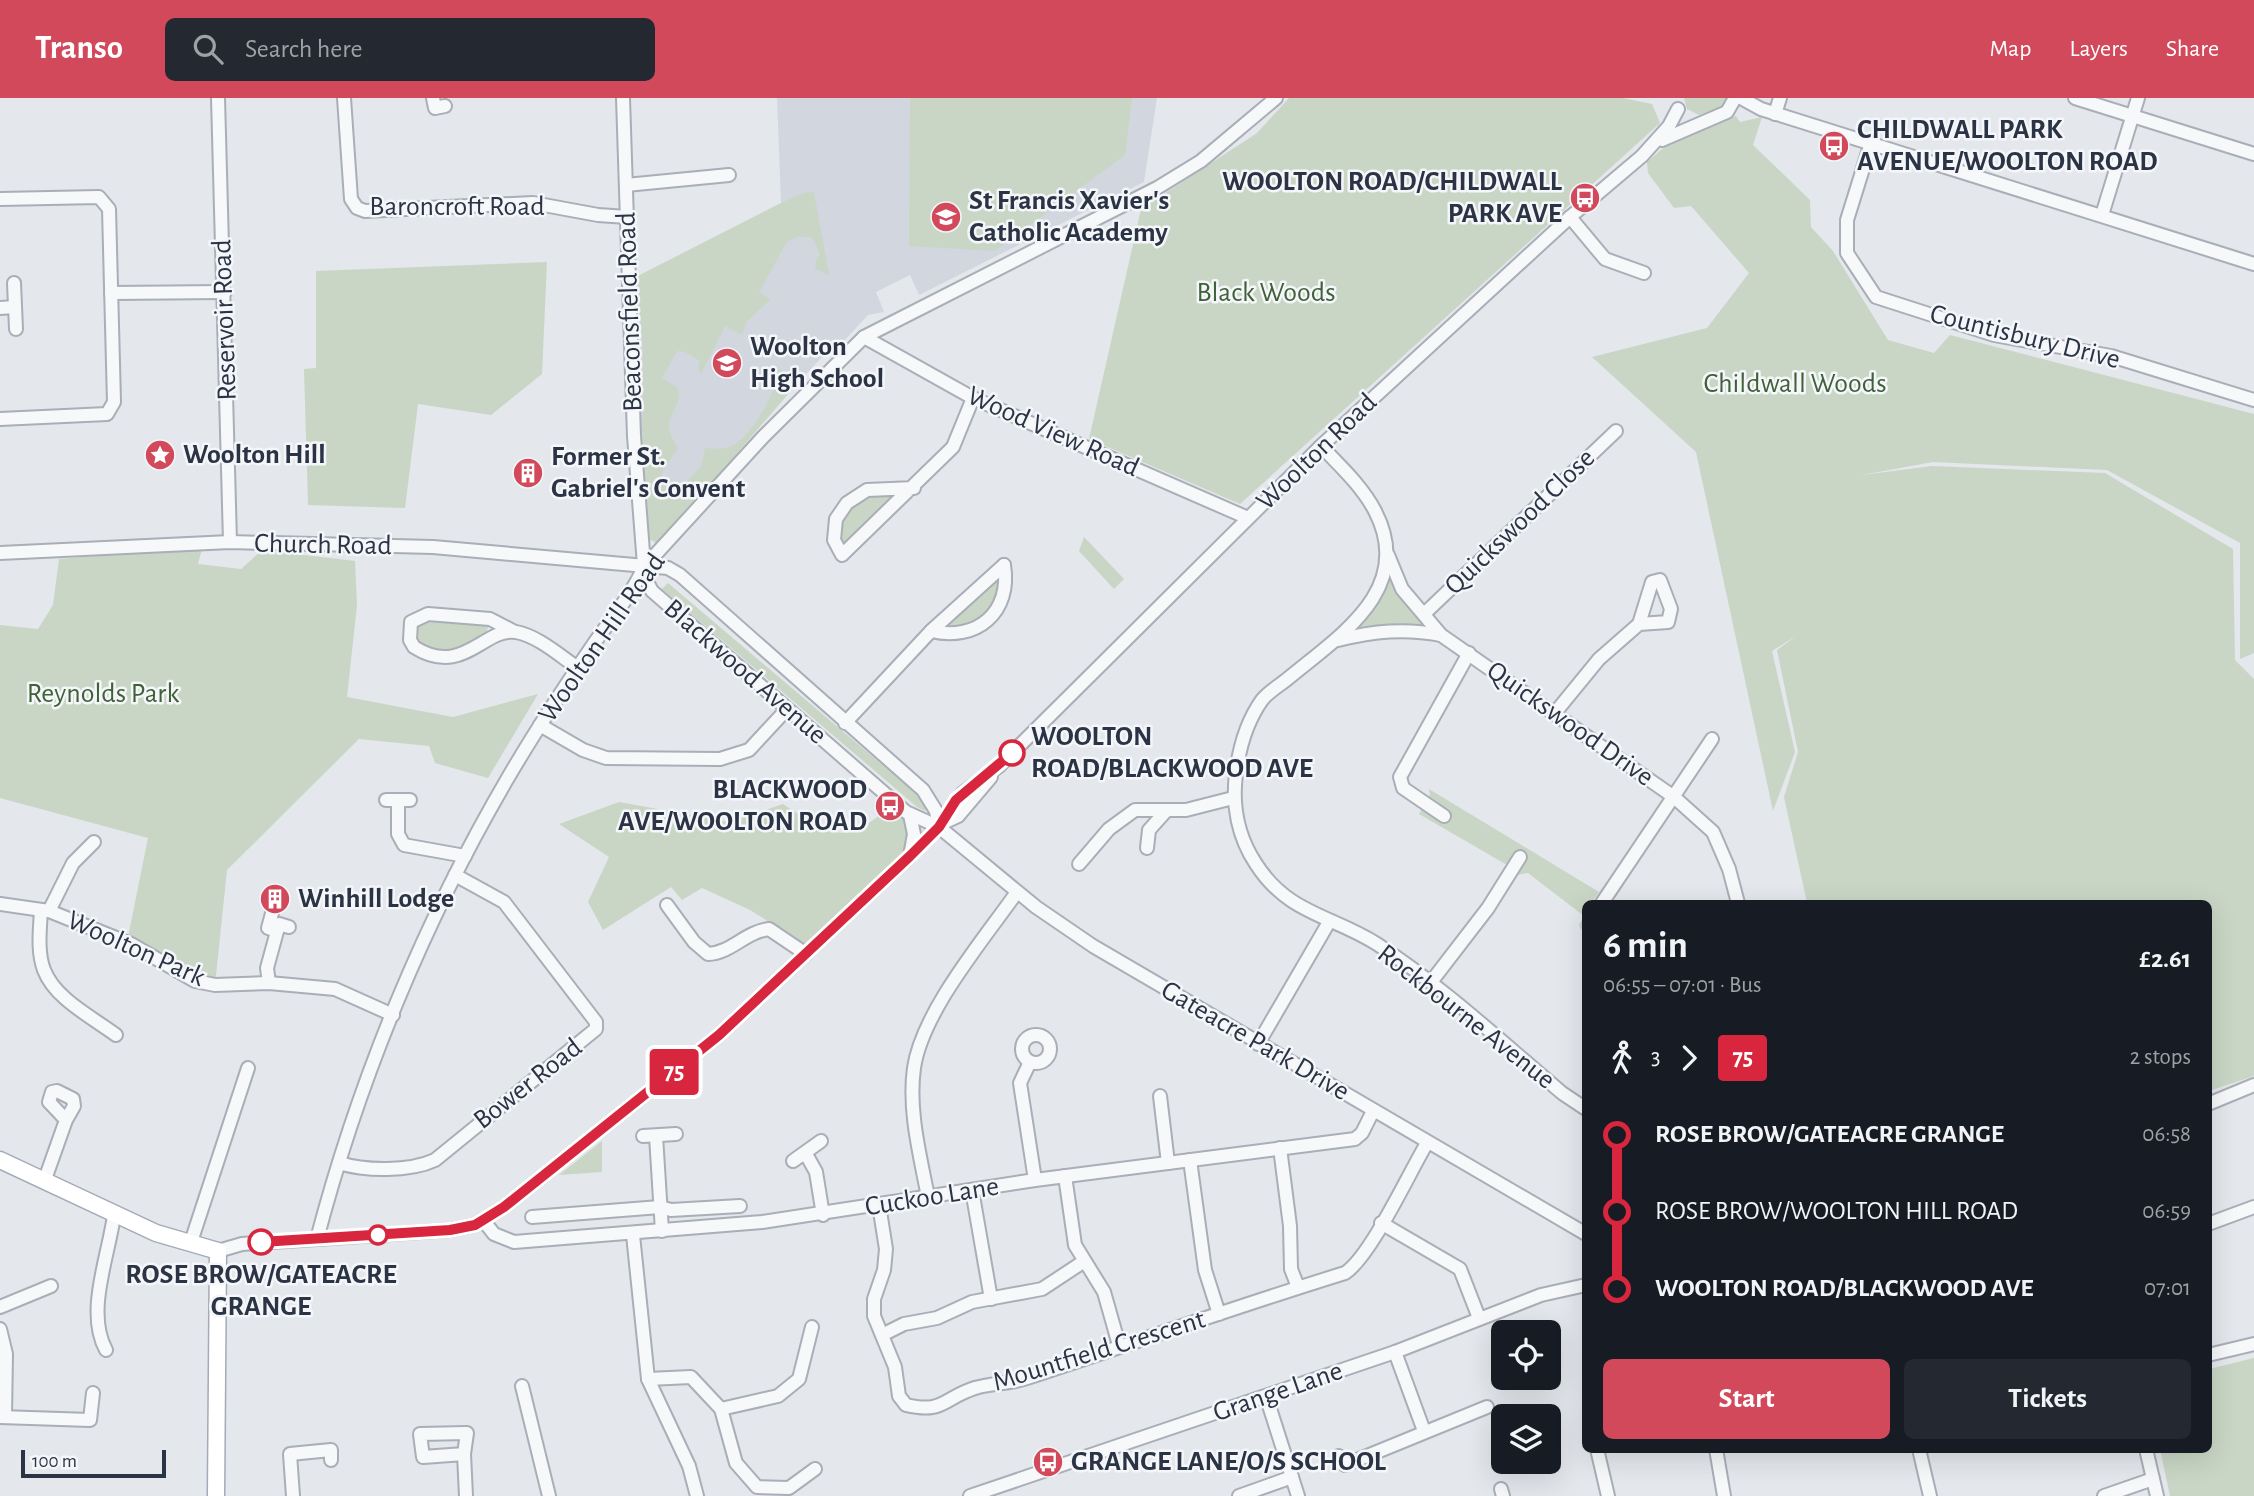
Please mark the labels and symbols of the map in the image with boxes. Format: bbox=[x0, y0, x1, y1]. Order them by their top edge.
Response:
place label: CHILDWALL PARK AVENUE/WOOLTON ROAD bbox=[1857, 116, 2158, 176]
bus stop icon: CHILDWALL PARK AVENUE/WOOLTON ROAD bbox=[1817, 129, 1851, 163]
place label: WOOLTON ROAD/CHILDWALL PARK AVE bbox=[1222, 168, 1563, 228]
bus stop icon: WOOLTON ROAD/CHILDWALL PARK AVE bbox=[1568, 181, 1602, 215]
place label: St Francis Xavier's Catholic Academy bbox=[969, 187, 1169, 247]
street label: Baroncroft Road bbox=[369, 193, 545, 221]
school or university icon: St Francis Xavier's Catholic Academy bbox=[929, 200, 963, 234]
street label: Beaconsfield Road bbox=[613, 212, 647, 412]
street label: Reservoir Road bbox=[208, 239, 242, 401]
park label: Black Woods bbox=[1196, 279, 1336, 307]
street label: Countisbury Drive bbox=[1927, 300, 2123, 374]
place label: Woolton High School bbox=[750, 333, 884, 393]
school or university icon: Woolton High School bbox=[710, 346, 744, 380]
park label: Childwall Woods bbox=[1703, 370, 1887, 398]
street label: Wood View Road bbox=[963, 382, 1143, 482]
street label: Woolton Road bbox=[1252, 388, 1382, 516]
place icon: Woolton Hill bbox=[143, 438, 177, 472]
place label: Woolton Hill bbox=[183, 441, 326, 469]
place label: Former St. Gabriel's Convent bbox=[551, 443, 746, 503]
street label: Quickswood Close bbox=[1440, 444, 1600, 600]
building icon: Former St. Gabriel's Convent bbox=[511, 456, 545, 490]
street label: Church Road bbox=[254, 530, 392, 560]
street label: Woolton Hill Road bbox=[533, 548, 671, 728]
street label: Blackwood Avenue bbox=[658, 594, 832, 750]
street label: Quickswood Drive bbox=[1482, 656, 1658, 792]
park label: Reynolds Park bbox=[27, 680, 179, 708]
place label: WOOLTON ROAD/BLACKWOOD AVE bbox=[1031, 723, 1313, 783]
marker: WOOLTON ROAD/BLACKWOOD AVE bbox=[999, 740, 1025, 766]
place label: BLACKWOOD AVE/WOOLTON ROAD bbox=[618, 776, 867, 836]
bus stop icon: BLACKWOOD AVE/WOOLTON ROAD bbox=[873, 789, 907, 823]
building icon: Winhill Lodge bbox=[258, 882, 292, 916]
place label: Winhill Lodge bbox=[298, 885, 454, 913]
street label: Woolton Park bbox=[63, 906, 209, 992]
street label: Rockbourne Avenue bbox=[1372, 939, 1560, 1095]
street label: Gateacre Park Drive bbox=[1156, 976, 1354, 1106]
street label: Bower Road bbox=[469, 1033, 587, 1135]
line badge: 75 bbox=[642, 1049, 706, 1095]
street label: Cuckoo Lane bbox=[863, 1173, 1001, 1221]
unlabelled marker bbox=[368, 1225, 388, 1245]
marker: ROSE BROW/GATEACRE GRANGE bbox=[248, 1229, 274, 1255]
place label: ROSE BROW/GATEACRE GRANGE bbox=[125, 1261, 397, 1321]
street label: Mountfield Crescent bbox=[989, 1305, 1209, 1397]
street label: Grange Lane bbox=[1210, 1357, 1346, 1427]
bus stop icon: GRANGE LANE/O/S SCHOOL bbox=[1031, 1445, 1065, 1479]
scale bar bbox=[21, 1447, 166, 1479]
place label: GRANGE LANE/O/S SCHOOL bbox=[1071, 1448, 1387, 1476]

